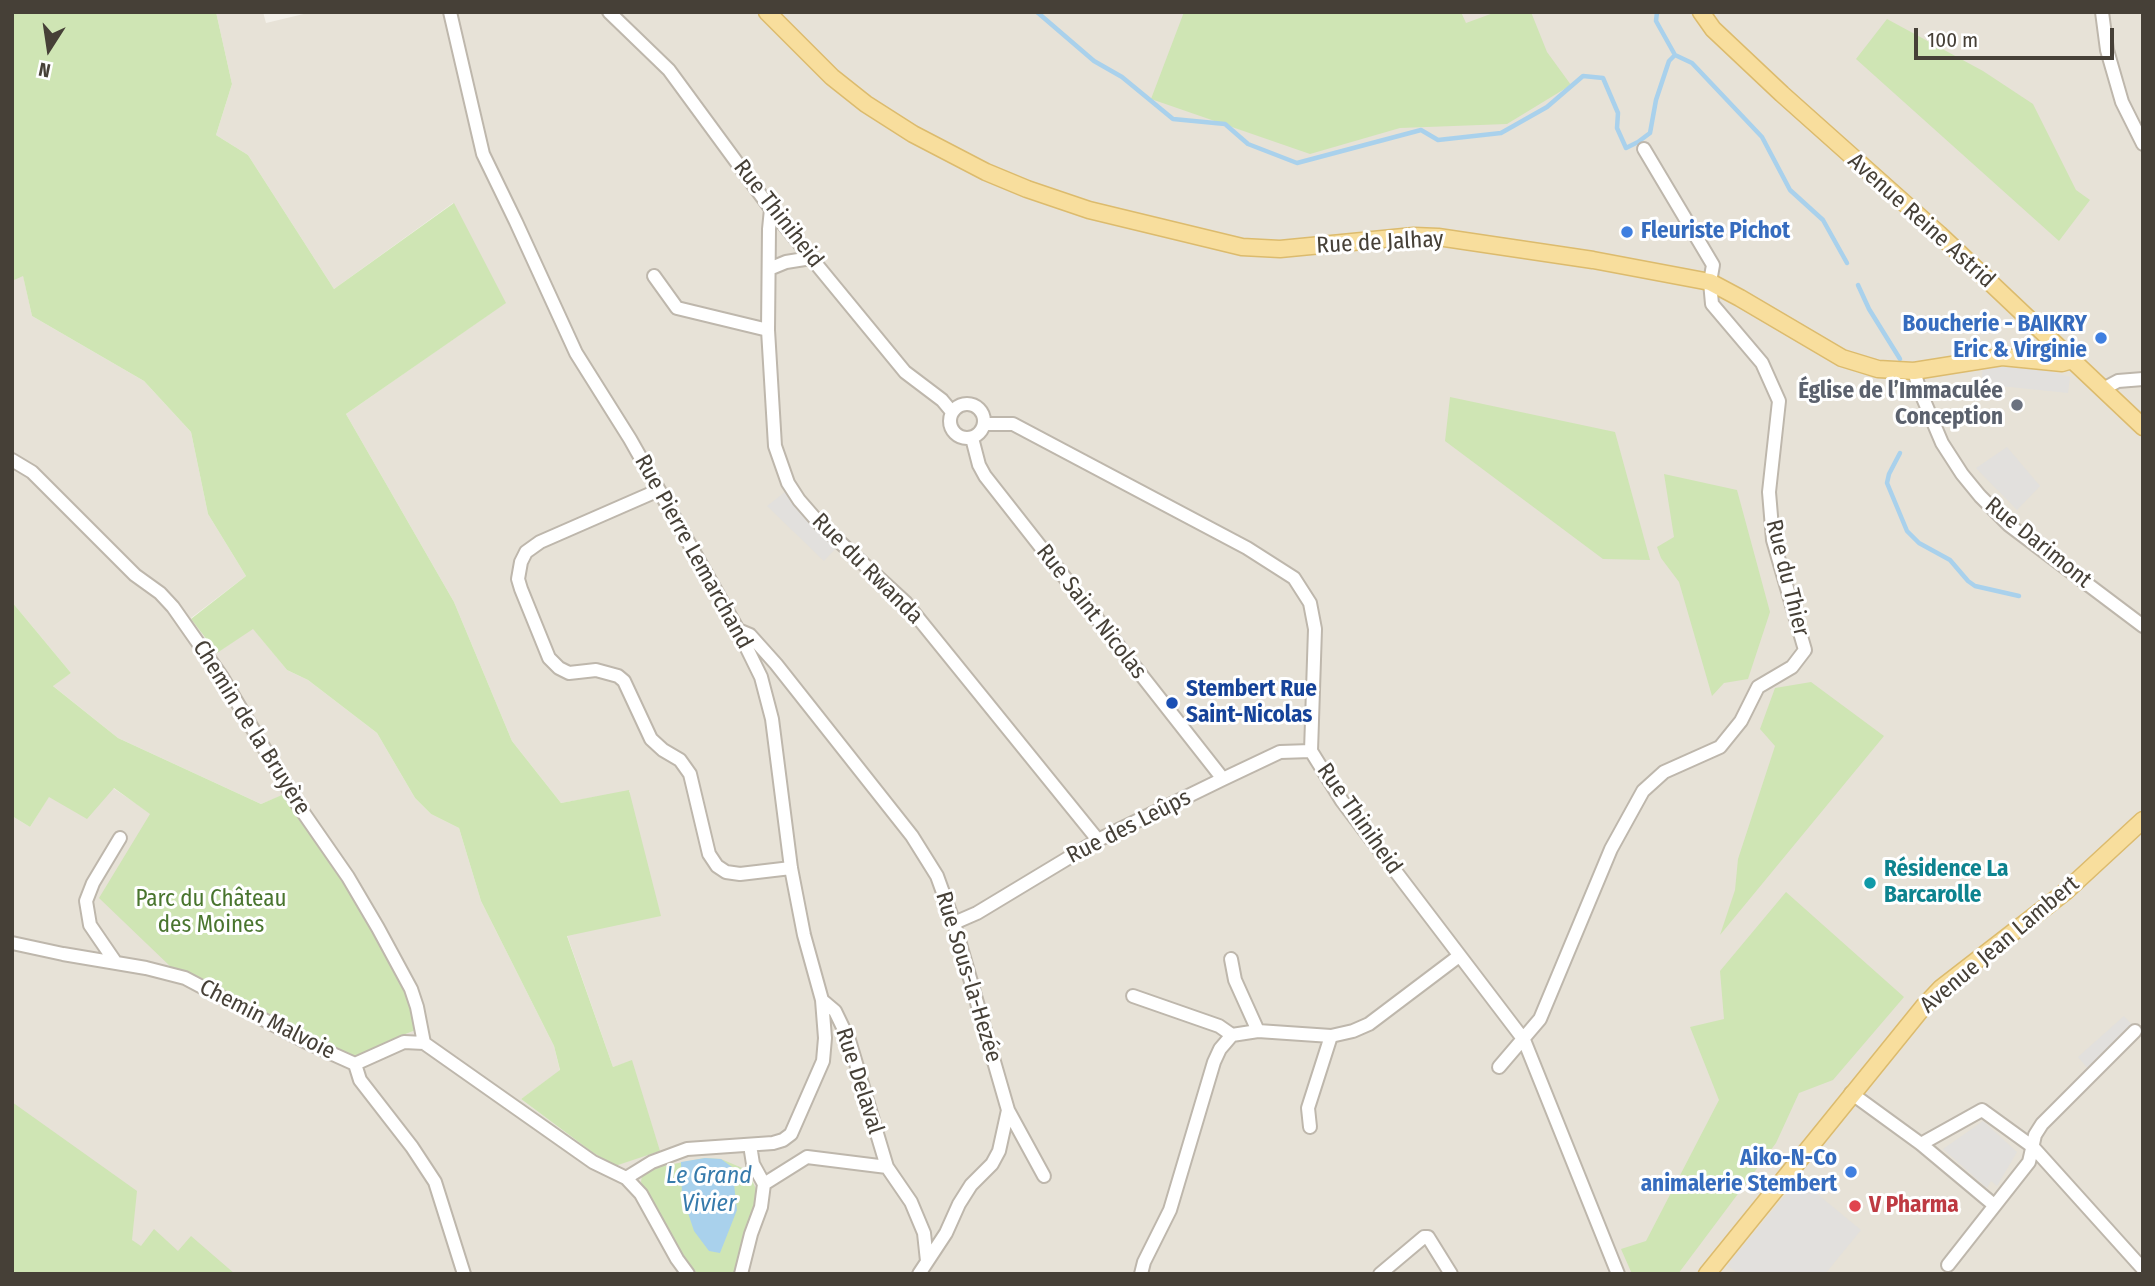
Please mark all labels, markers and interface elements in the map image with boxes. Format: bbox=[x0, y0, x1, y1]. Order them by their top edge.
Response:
north arrow bbox=[14, 14, 84, 84]
scale bar bbox=[1917, 14, 2116, 58]
text: 100 m bbox=[1927, 27, 1978, 53]
text: N bbox=[37, 58, 52, 82]
street label: Avenue Reine Astrid bbox=[1842, 148, 2000, 294]
street label: Rue Thiniheid bbox=[727, 155, 829, 273]
place label: Fleuriste Pichot bbox=[1641, 218, 1790, 246]
marker: Fleuriste Pichot bbox=[1619, 224, 1635, 240]
street label: Rue de Jalhay bbox=[1316, 226, 1444, 260]
place label: Boucherie - BAIKRY Eric & Virginie bbox=[1903, 311, 2087, 365]
marker: Boucherie - BAIKRY Eric & Virginie bbox=[2093, 330, 2109, 346]
place label: Église de l’Immaculée Conception bbox=[1798, 378, 2003, 432]
marker: Église de l’Immaculée Conception bbox=[2009, 397, 2025, 413]
street label: Rue Pierre Lemarchand bbox=[628, 450, 758, 654]
street label: Rue Darimont bbox=[1979, 492, 2097, 594]
street label: Rue du Rwanda bbox=[806, 508, 928, 630]
street label: Rue du Thier bbox=[1759, 517, 1815, 639]
street label: Rue Saint Nicolas bbox=[1030, 539, 1152, 685]
street label: Chemin de la Bruyère bbox=[186, 636, 316, 820]
place label: Stembert Rue Saint-Nicolas bbox=[1186, 676, 1317, 730]
marker: Stembert Rue Saint-Nicolas bbox=[1164, 695, 1180, 711]
street label: Rue Thiniheid bbox=[1311, 758, 1407, 880]
street label: Rue des Leûps bbox=[1062, 784, 1196, 870]
place label: Résidence La Barcarolle bbox=[1884, 856, 2009, 910]
street label: Avenue Jean Lambert bbox=[1915, 871, 2085, 1019]
marker: Résidence La Barcarolle bbox=[1862, 875, 1878, 891]
park label: Parc du Château des Moines bbox=[136, 886, 286, 940]
street label: Rue Sous-la-Hezée bbox=[929, 888, 1007, 1066]
street label: Chemin Malvoie bbox=[195, 974, 339, 1066]
street label: Rue Delaval bbox=[829, 1024, 889, 1138]
place label: Aiko-N-Co animalerie Stembert bbox=[1641, 1145, 1837, 1199]
water label: Le Grand Vivier bbox=[666, 1162, 752, 1218]
marker: Aiko-N-Co animalerie Stembert bbox=[1843, 1164, 1859, 1180]
place label: V Pharma bbox=[1869, 1192, 1959, 1220]
marker: V Pharma bbox=[1847, 1198, 1863, 1214]

